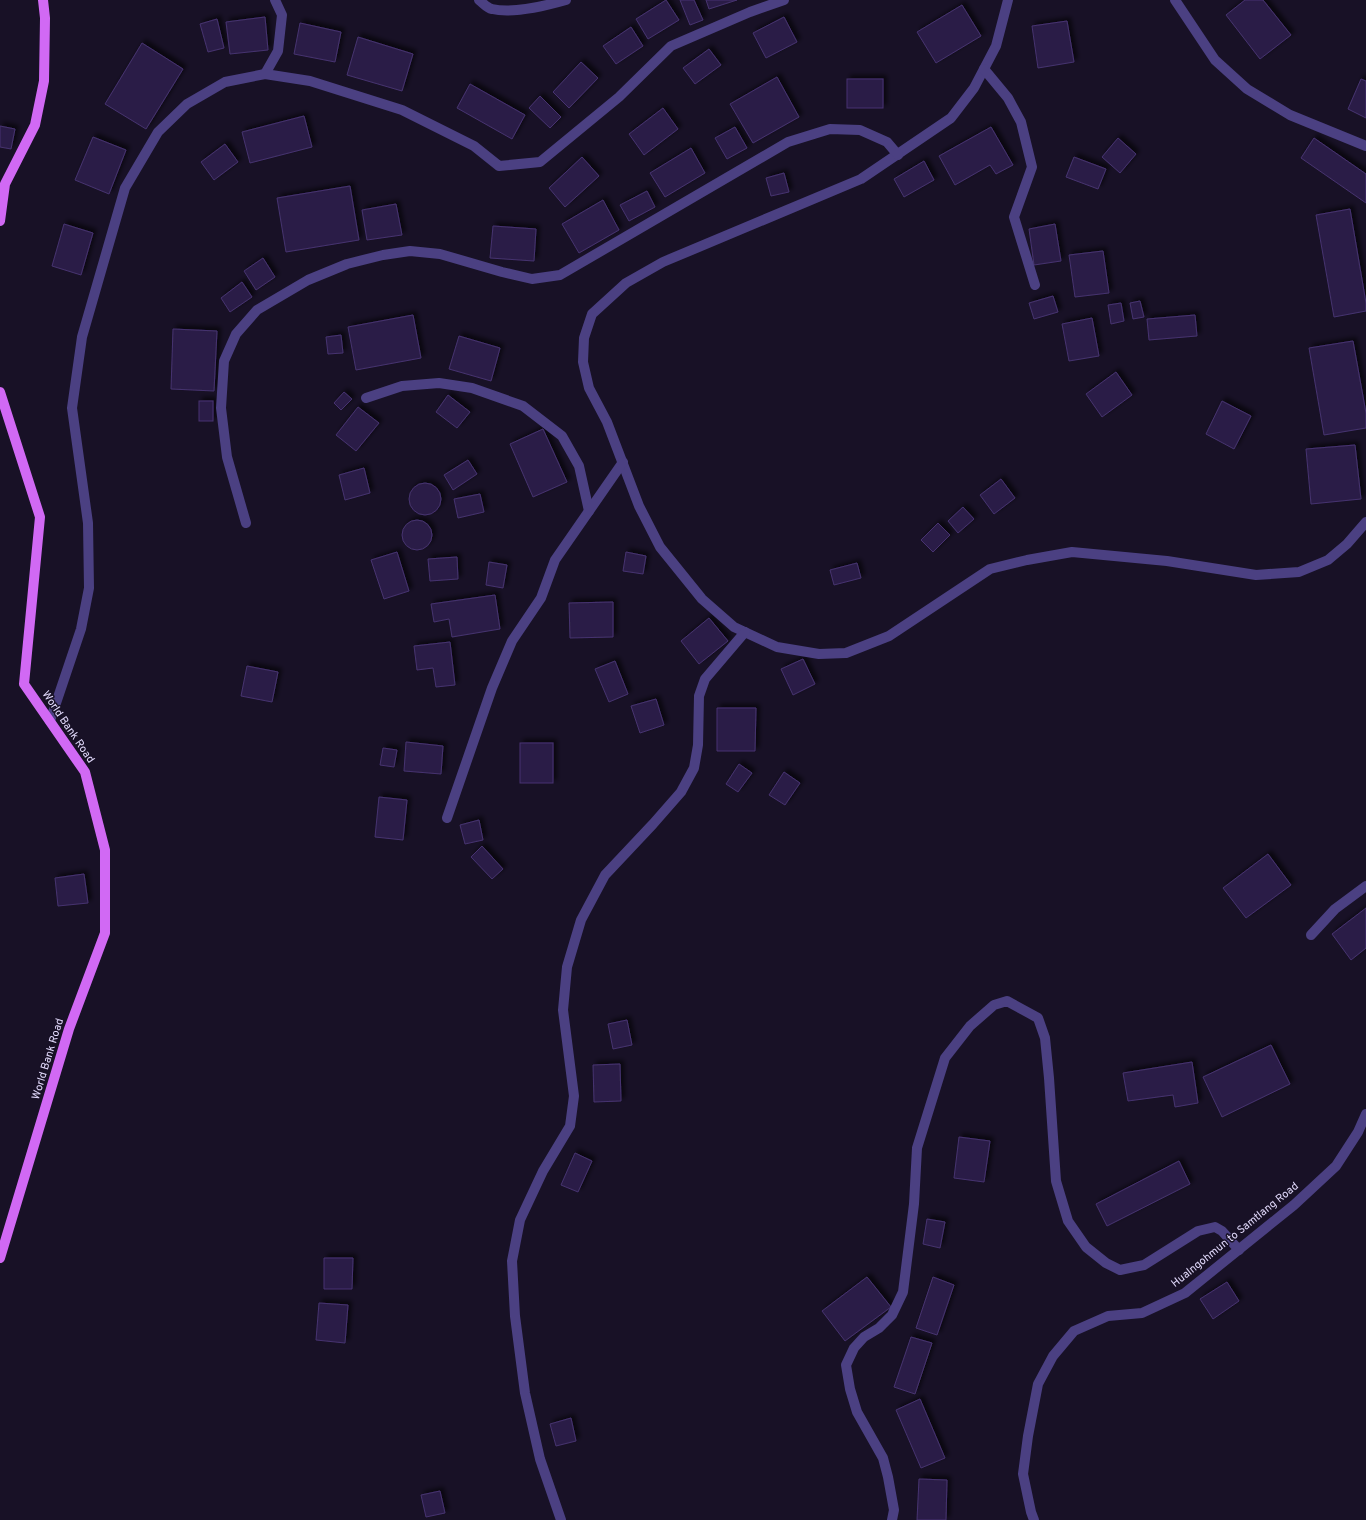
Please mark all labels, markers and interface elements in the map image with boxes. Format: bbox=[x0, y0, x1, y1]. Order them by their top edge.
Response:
street label: World Bank Road bbox=[39, 688, 97, 766]
street label: World Bank Road bbox=[29, 1017, 67, 1101]
street label: Hualngohmun to Samtlang Road bbox=[1169, 1179, 1301, 1291]

